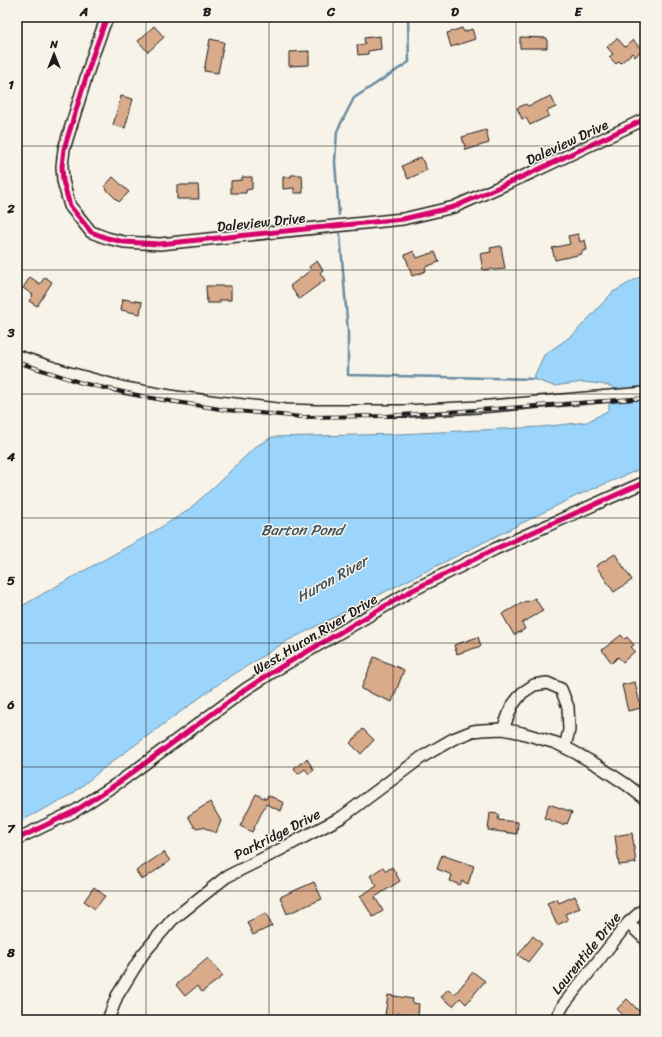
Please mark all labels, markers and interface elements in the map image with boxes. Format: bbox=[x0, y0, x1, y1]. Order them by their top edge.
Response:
text: A bbox=[79, 0, 88, 23]
text: B bbox=[203, 0, 212, 23]
text: C bbox=[326, 0, 336, 23]
text: D bbox=[451, 0, 459, 23]
text: E bbox=[574, 0, 583, 23]
north arrow bbox=[34, 34, 74, 74]
text: N bbox=[49, 35, 58, 54]
text: 1 bbox=[8, 73, 14, 96]
street label: Daleview Drive bbox=[522, 112, 613, 173]
text: 2 bbox=[6, 197, 15, 220]
street label: Daleview Drive bbox=[216, 205, 307, 240]
text: 3 bbox=[6, 321, 15, 344]
text: 4 bbox=[6, 445, 16, 468]
water label: Barton Pond bbox=[261, 517, 347, 543]
water label: Huron River bbox=[291, 547, 375, 609]
text: 5 bbox=[7, 569, 15, 592]
street label: West Huron River Drive bbox=[248, 587, 383, 682]
text: 6 bbox=[6, 693, 15, 716]
street label: Parkridge Drive bbox=[229, 802, 325, 867]
text: 7 bbox=[7, 817, 16, 840]
street label: Laurentide Drive bbox=[545, 906, 628, 1000]
text: 8 bbox=[6, 941, 15, 964]

